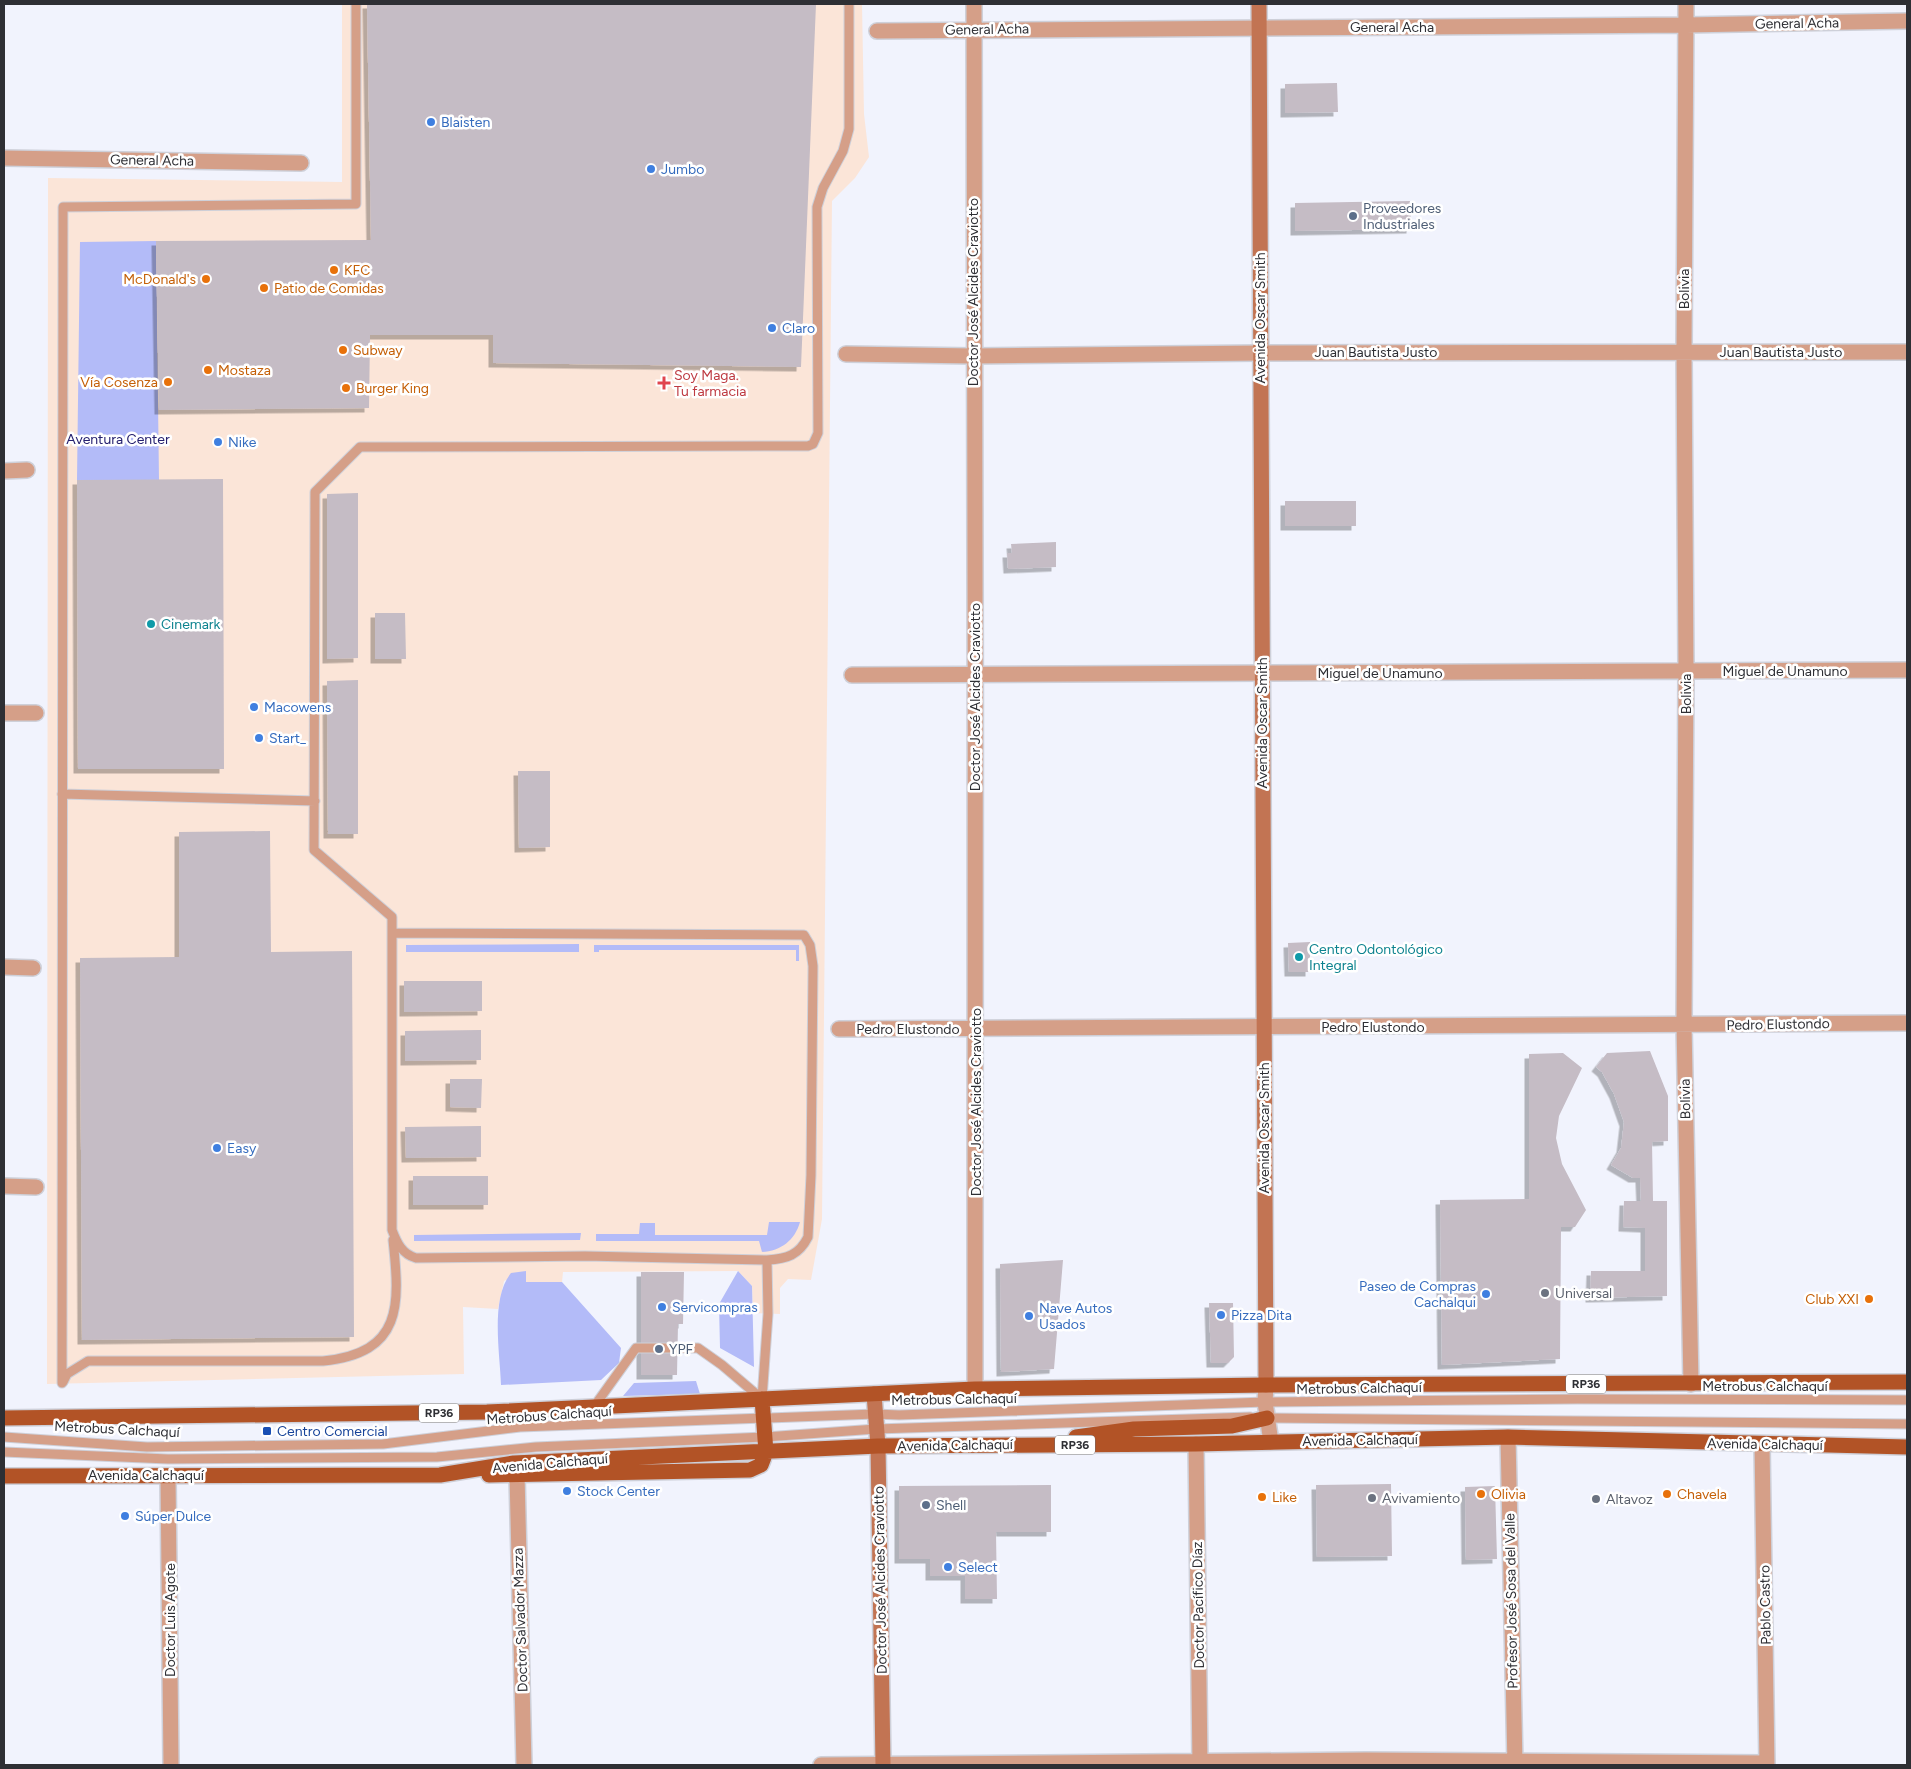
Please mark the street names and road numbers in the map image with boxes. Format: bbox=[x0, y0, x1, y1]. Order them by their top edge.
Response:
street label: General Acha bbox=[1755, 14, 1839, 33]
street label: General Acha bbox=[1350, 19, 1434, 36]
street label: General Acha bbox=[945, 20, 1029, 39]
street label: General Acha bbox=[110, 151, 194, 170]
street label: Doctor José Alcides Craviotto bbox=[965, 198, 982, 386]
street label: Avenida Oscar Smith bbox=[1252, 252, 1269, 384]
street label: Bolivia bbox=[1676, 269, 1693, 309]
street label: Juan Bautista Justo bbox=[1315, 344, 1437, 361]
street label: Juan Bautista Justo bbox=[1720, 344, 1842, 361]
street label: Doctor José Alcides Craviotto bbox=[967, 603, 984, 791]
street label: Avenida Oscar Smith bbox=[1254, 657, 1271, 789]
street label: Miguel de Unamuno bbox=[1722, 663, 1848, 680]
street label: Miguel de Unamuno bbox=[1317, 665, 1443, 682]
street label: Bolivia bbox=[1678, 674, 1695, 714]
street label: Doctor José Alcides Craviotto bbox=[968, 1008, 985, 1196]
street label: Pedro Elustondo bbox=[1726, 1015, 1830, 1034]
street label: Pedro Elustondo bbox=[1321, 1019, 1425, 1036]
street label: Pedro Elustondo bbox=[856, 1021, 960, 1038]
street label: Avenida Oscar Smith bbox=[1256, 1062, 1273, 1194]
street label: Bolivia bbox=[1677, 1079, 1694, 1119]
road number: RP36 bbox=[1566, 1375, 1606, 1394]
street label: Metrobus Calchaquí bbox=[1702, 1378, 1829, 1395]
street label: Metrobus Calchaquí bbox=[1296, 1379, 1423, 1398]
street label: Metrobus Calchaquí bbox=[891, 1390, 1018, 1409]
street label: Metrobus Calchaquí bbox=[486, 1403, 613, 1428]
road number: RP36 bbox=[419, 1404, 459, 1422]
street label: Metrobus Calchaquí bbox=[54, 1418, 181, 1441]
street label: Avenida Calchaquí bbox=[1302, 1431, 1419, 1450]
street label: Avenida Calchaquí bbox=[1707, 1435, 1824, 1454]
street label: Avenida Calchaquí bbox=[897, 1436, 1014, 1455]
road number: RP36 bbox=[1055, 1436, 1095, 1454]
street label: Avenida Calchaquí bbox=[492, 1450, 609, 1477]
street label: Avenida Calchaquí bbox=[88, 1467, 205, 1484]
street label: Doctor José Alcides Craviotto bbox=[870, 1486, 891, 1674]
street label: Profesor José Sosa del Valle bbox=[1501, 1513, 1522, 1689]
street label: Doctor Pacífico Díaz bbox=[1189, 1541, 1208, 1669]
street label: Doctor Salvador Mazza bbox=[509, 1548, 532, 1692]
street label: Doctor Luis Agote bbox=[162, 1563, 179, 1677]
street label: Pablo Castro bbox=[1756, 1565, 1775, 1645]

